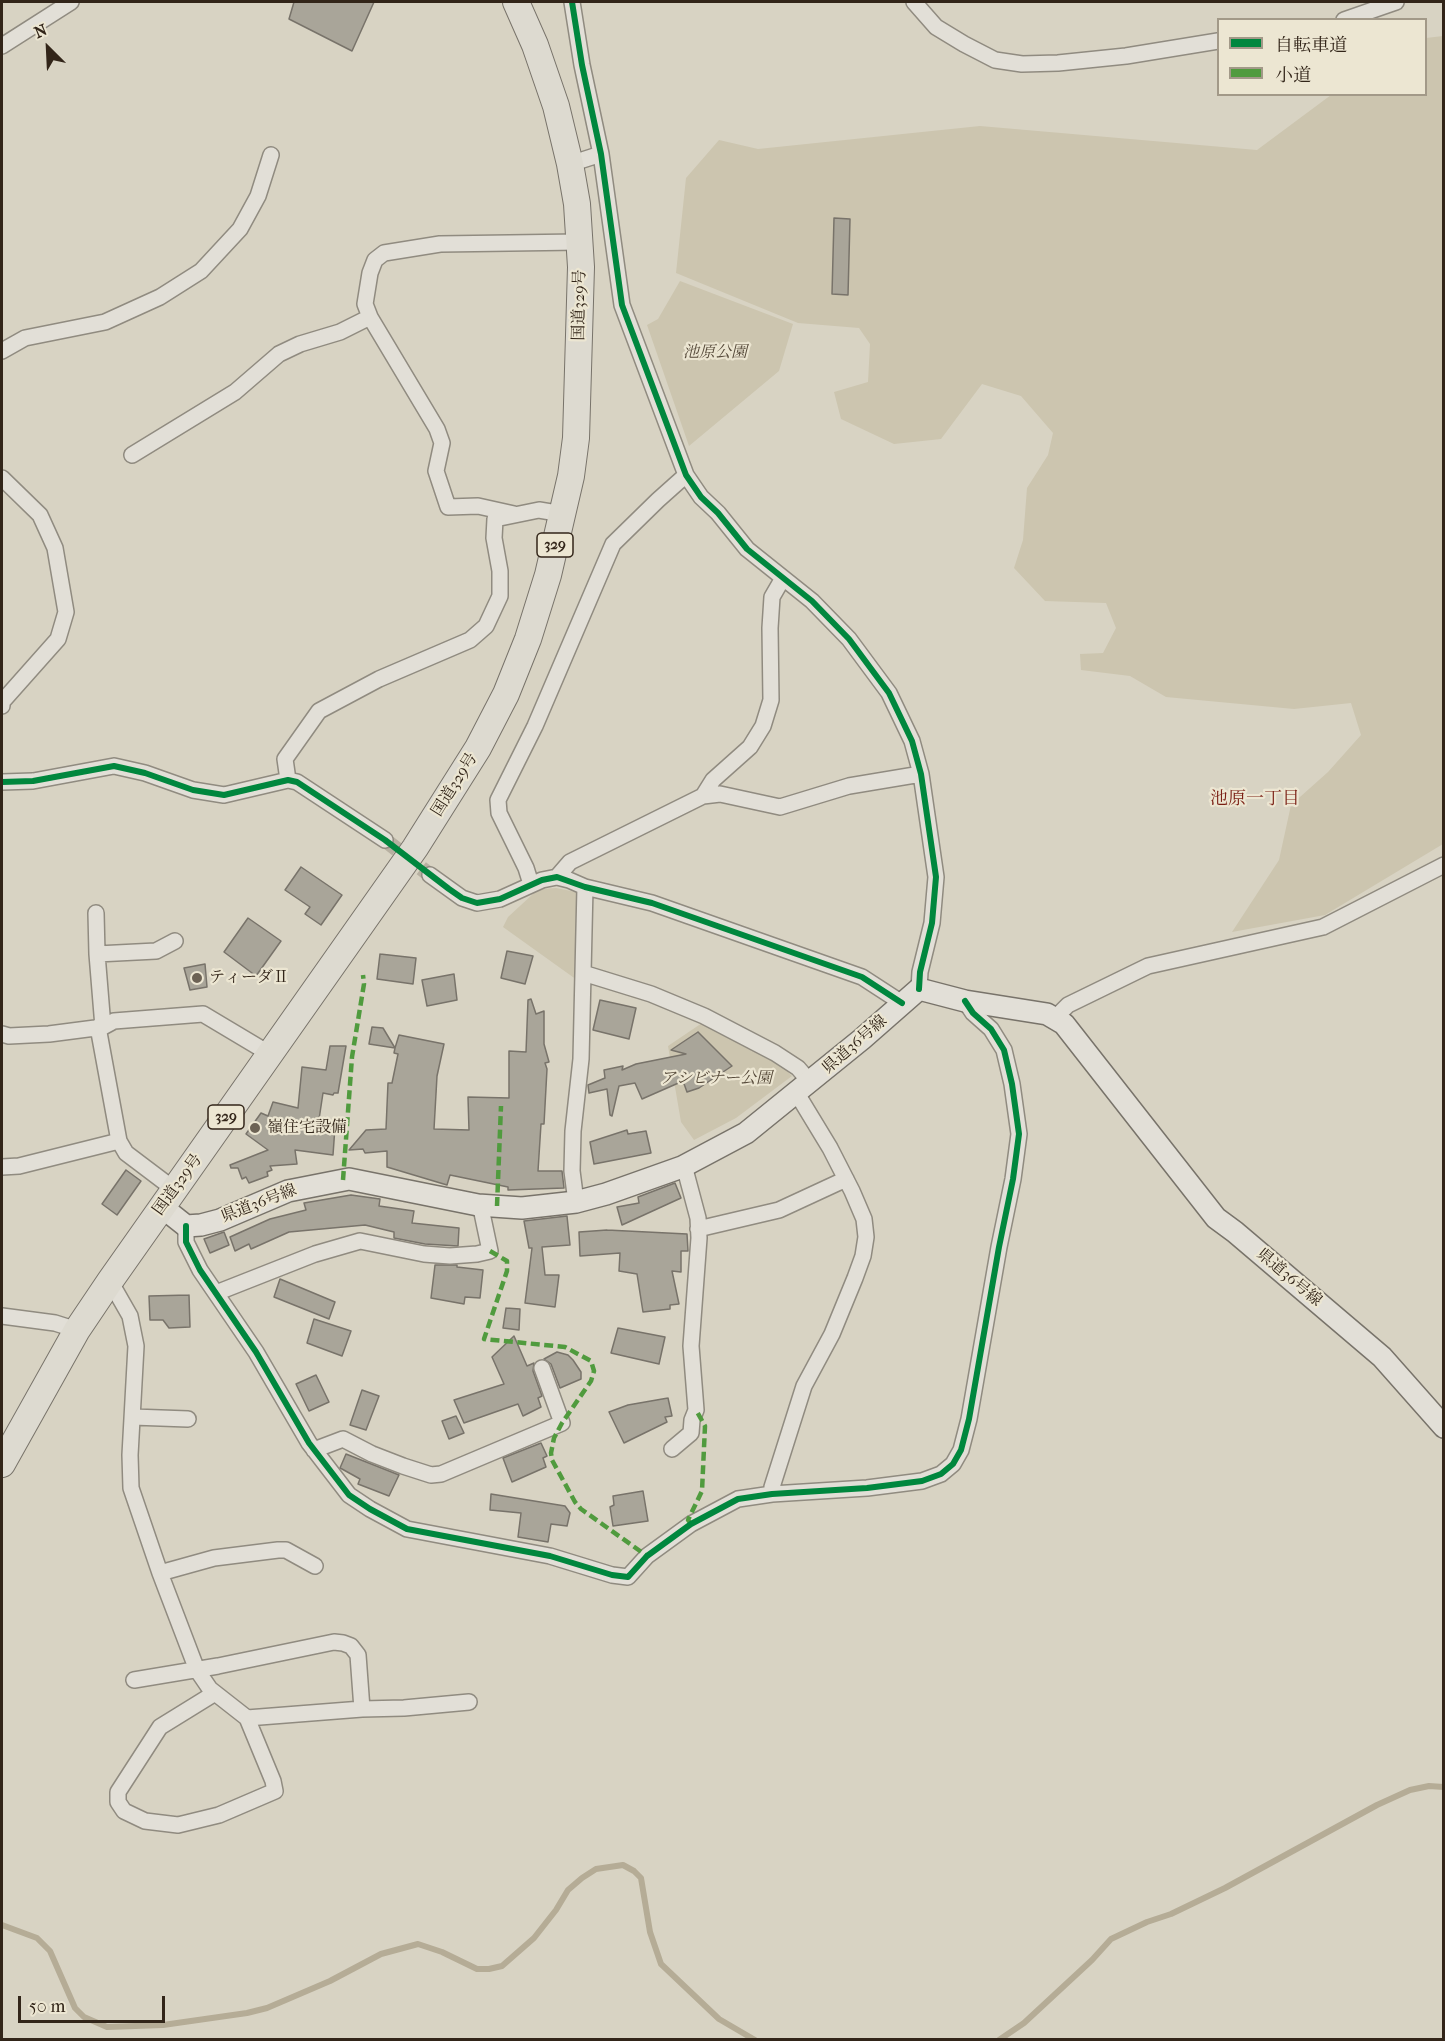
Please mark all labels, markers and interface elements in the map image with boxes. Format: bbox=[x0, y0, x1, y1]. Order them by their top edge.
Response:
north arrow bbox=[18, 18, 78, 78]
legend bbox=[1217, 18, 1427, 96]
text: N bbox=[31, 20, 50, 42]
text: 自転車道 bbox=[1275, 35, 1347, 56]
text: 小道 bbox=[1275, 65, 1311, 86]
street label: 国道329号 bbox=[570, 269, 590, 341]
park label: 池原公園 bbox=[683, 343, 747, 363]
road number: 329 bbox=[537, 533, 573, 557]
street label: 国道329号 bbox=[428, 750, 482, 820]
district label: 池原一丁目 bbox=[1210, 789, 1300, 811]
place label: ティーダⅡ bbox=[209, 968, 289, 988]
marker: ティーダⅡ bbox=[190, 971, 204, 985]
street label: 県道36号線 bbox=[819, 1012, 891, 1078]
park label: アシビナー公園 bbox=[660, 1069, 772, 1089]
road number: 329 bbox=[208, 1105, 244, 1129]
place label: 嶺住宅設備 bbox=[267, 1118, 347, 1138]
marker: 嶺住宅設備 bbox=[248, 1121, 262, 1135]
street label: 国道329号 bbox=[149, 1151, 207, 1219]
street label: 県道36号線 bbox=[219, 1181, 299, 1227]
street label: 県道36号線 bbox=[1252, 1245, 1326, 1311]
scale bar bbox=[21, 1984, 168, 2022]
text: 50 m bbox=[29, 1996, 65, 2017]

